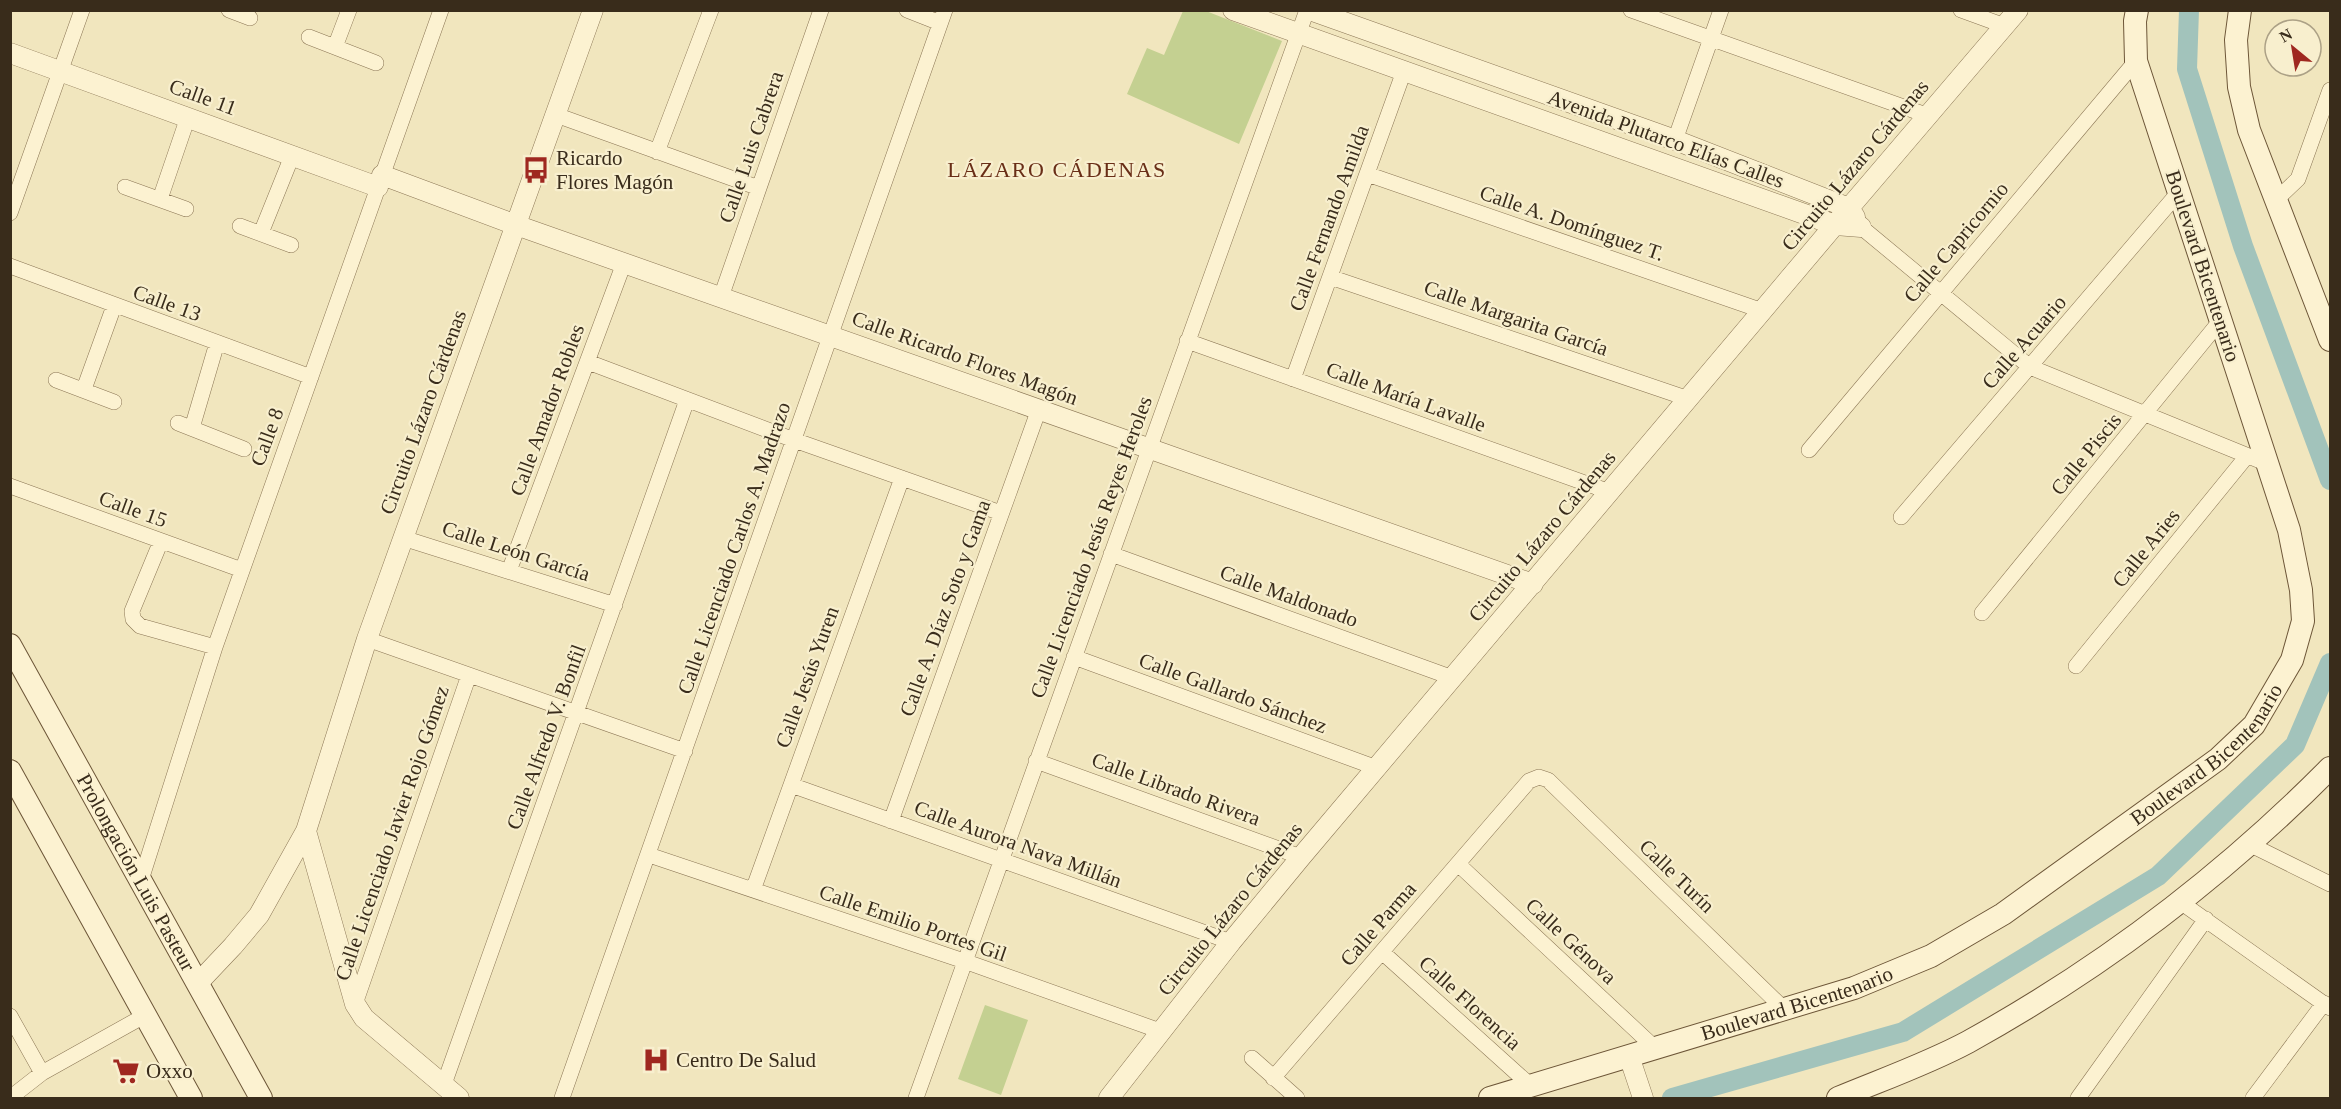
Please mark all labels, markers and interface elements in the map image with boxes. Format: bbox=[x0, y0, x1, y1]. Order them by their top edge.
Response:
north arrow bbox=[2263, 18, 2323, 78]
text: N bbox=[2276, 25, 2295, 46]
street label: Calle Luis Cabrera bbox=[714, 67, 788, 226]
street label: Calle 11 bbox=[166, 74, 240, 120]
street label: Circuito Lázaro Cárdenas bbox=[1776, 75, 1934, 255]
street label: Avenida Plutarco Elías Calles bbox=[1545, 85, 1787, 193]
street label: Calle Fernando Amilda bbox=[1284, 121, 1374, 314]
place label: Ricardo Flores Magón bbox=[556, 146, 674, 194]
bus stop icon: Ricardo Flores Magón bbox=[521, 155, 551, 185]
district label: LÁZARO CÁDENAS bbox=[947, 157, 1167, 182]
street label: Boulevard Bicentenario bbox=[2161, 167, 2245, 365]
street label: Calle Capricornio bbox=[1899, 177, 2013, 307]
street label: Calle A. Domínguez T. bbox=[1477, 180, 1667, 266]
street label: Calle Margarita García bbox=[1421, 275, 1612, 361]
street label: Calle 13 bbox=[130, 280, 204, 326]
street label: Calle Acuario bbox=[1977, 290, 2071, 394]
street label: Calle Ricardo Flores Magón bbox=[849, 306, 1082, 410]
street label: Circuito Lázaro Cárdenas bbox=[375, 307, 471, 517]
street label: Calle Amador Robles bbox=[505, 321, 589, 499]
street label: Calle María Lavalle bbox=[1323, 357, 1489, 437]
street label: Calle Licenciado Jesús Reyes Heroles bbox=[1025, 393, 1157, 701]
street label: Calle Licenciado Carlos A. Madrazo bbox=[673, 399, 795, 697]
street label: Calle 8 bbox=[245, 405, 289, 469]
street label: Calle Piscis bbox=[2046, 408, 2126, 500]
street label: Circuito Lázaro Cárdenas bbox=[1463, 446, 1621, 626]
street label: Calle 15 bbox=[96, 486, 170, 532]
street label: Calle A. Díaz Soto y Gama bbox=[895, 496, 996, 720]
street label: Calle Aries bbox=[2107, 504, 2185, 592]
street label: Calle León García bbox=[439, 516, 594, 586]
street label: Calle Maldonado bbox=[1217, 560, 1361, 632]
street label: Calle Jesús Yuren bbox=[770, 603, 844, 751]
street label: Calle Alfredo V. Bonfil bbox=[501, 641, 591, 833]
street label: Calle Gallardo Sánchez bbox=[1136, 648, 1330, 738]
street label: Boulevard Bicentenario bbox=[2126, 680, 2287, 830]
street label: Calle Licenciado Javier Rojo Gómez bbox=[330, 682, 454, 984]
street label: Calle Librado Rivera bbox=[1089, 747, 1264, 831]
street label: Prolongación Luis Pasteur bbox=[72, 770, 200, 975]
street label: Calle Aurora Nava Millán bbox=[911, 795, 1125, 893]
street label: Circuito Lázaro Cárdenas bbox=[1153, 818, 1307, 1000]
street label: Calle Turín bbox=[1634, 834, 1720, 918]
street label: Calle Parma bbox=[1335, 877, 1421, 971]
street label: Calle Emilio Portes Gil bbox=[816, 880, 1010, 966]
street label: Calle Génova bbox=[1521, 893, 1622, 989]
street label: Calle Florencia bbox=[1414, 951, 1526, 1055]
street label: Boulevard Bicentenario bbox=[1698, 961, 1896, 1046]
hospital icon: Centro De Salud bbox=[641, 1045, 671, 1075]
place label: Centro De Salud bbox=[676, 1048, 816, 1072]
supermarket icon: Oxxo bbox=[111, 1056, 141, 1086]
place label: Oxxo bbox=[146, 1059, 193, 1083]

